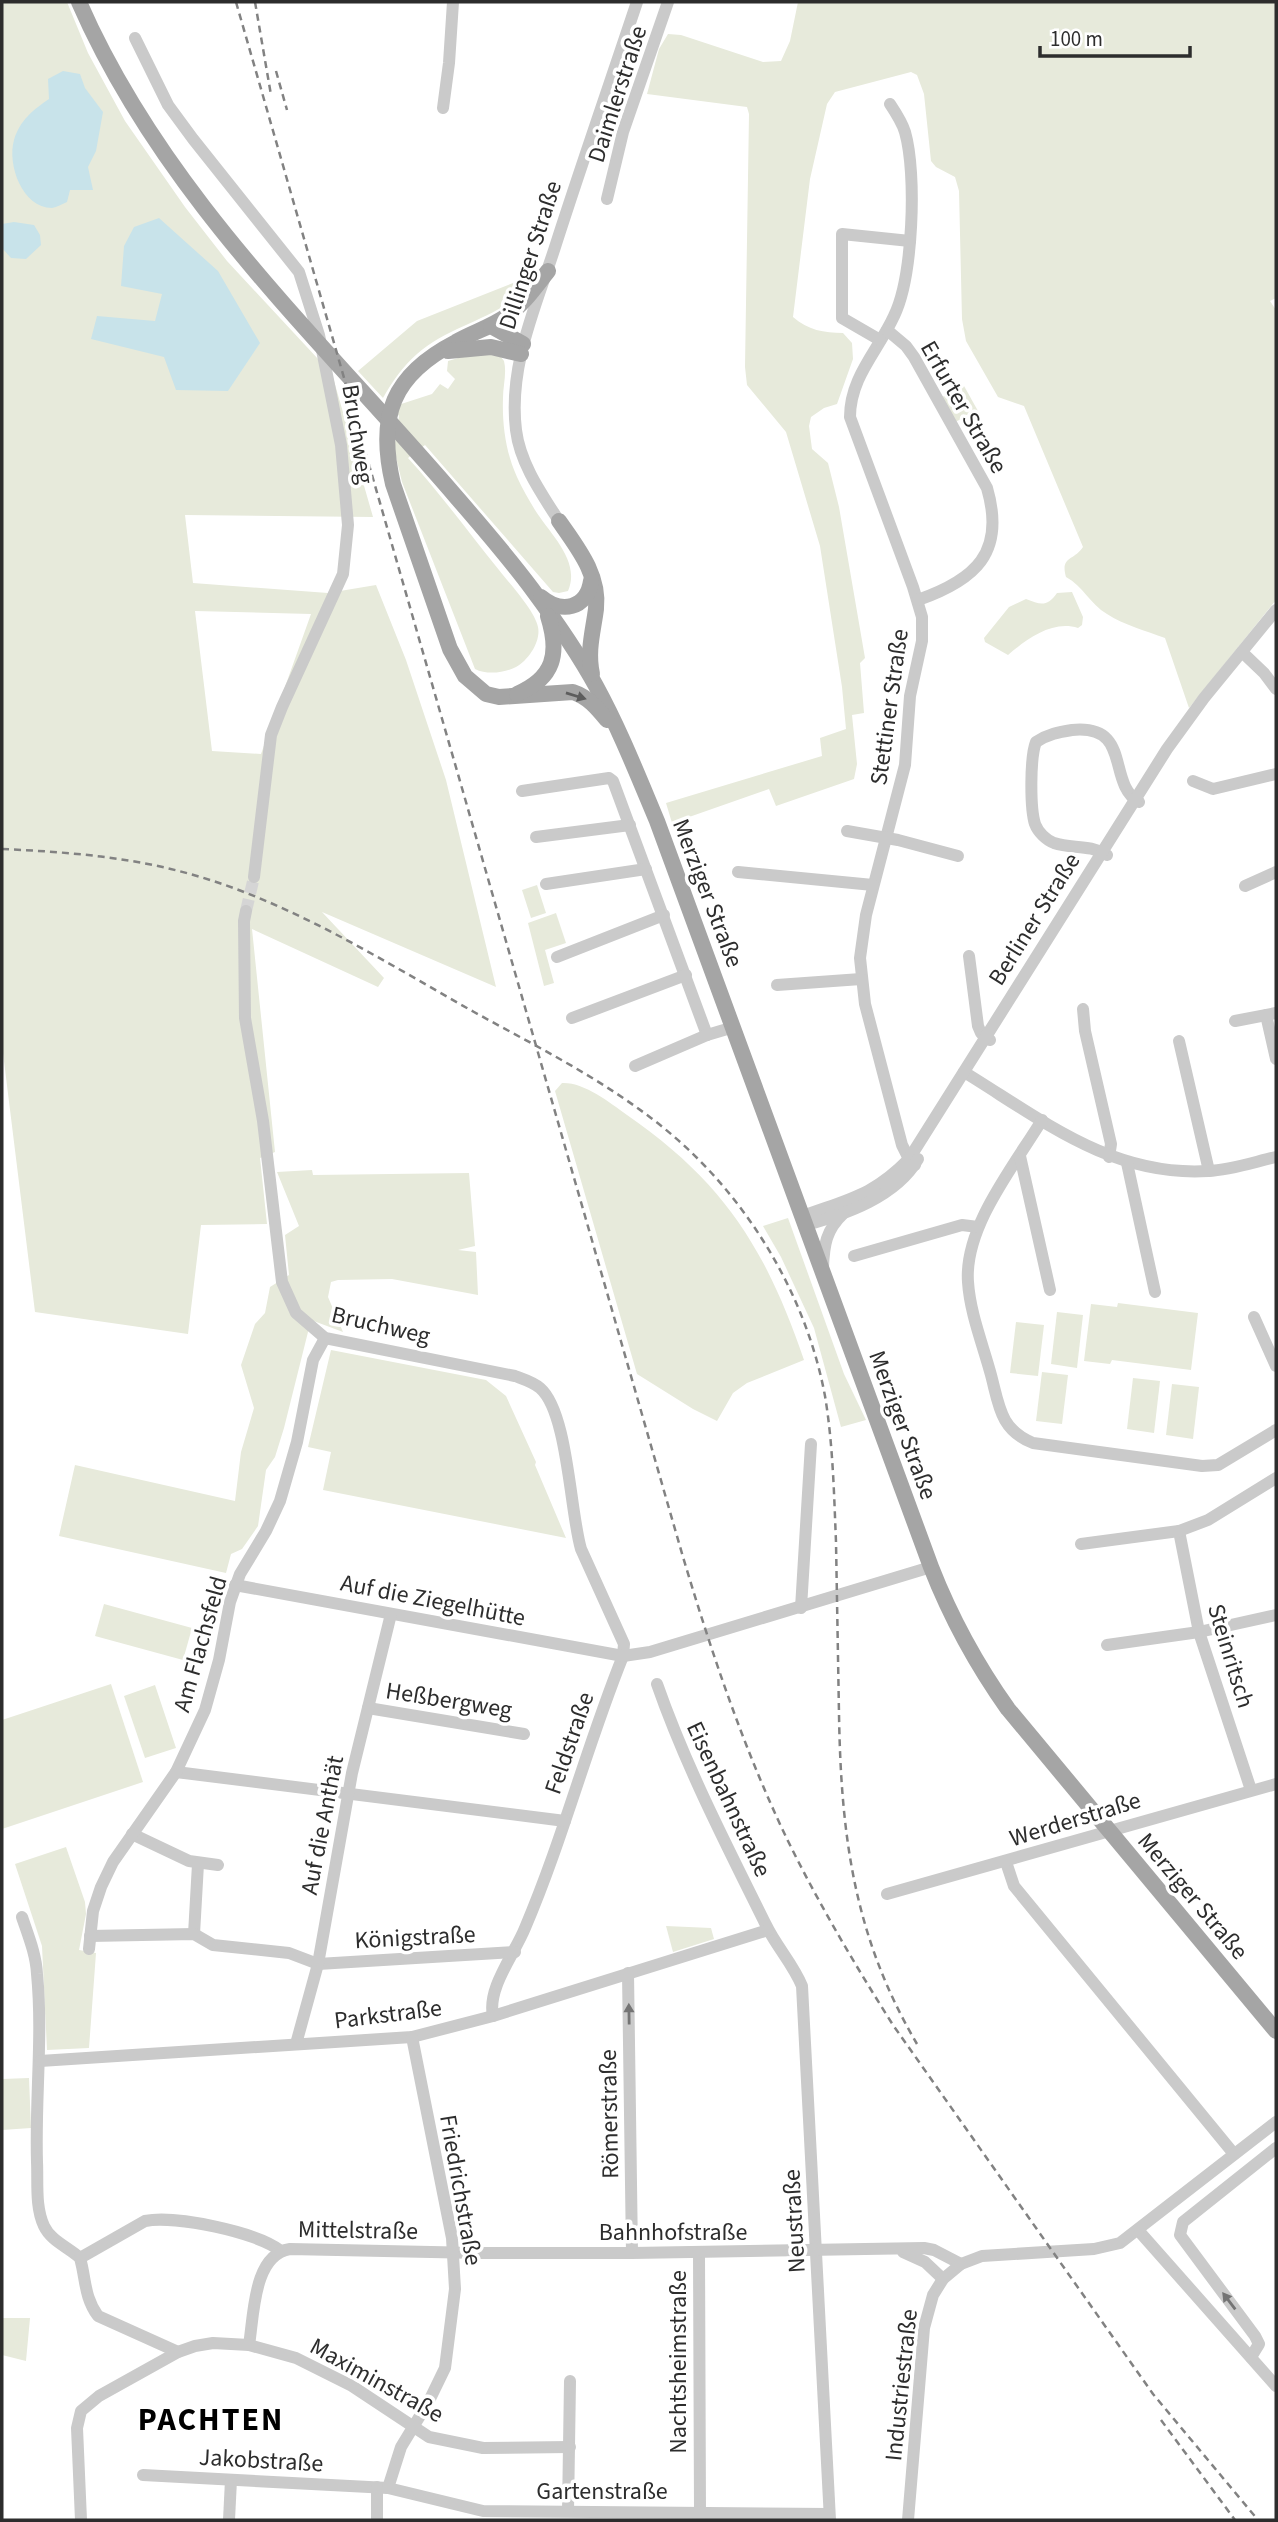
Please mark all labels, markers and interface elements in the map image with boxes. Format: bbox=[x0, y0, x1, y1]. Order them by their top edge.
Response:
scale bar bbox=[1040, 14, 1190, 58]
street label: Daimlerstraße bbox=[579, 21, 656, 167]
text: 100 m bbox=[1050, 24, 1103, 54]
street label: Dillinger Straße bbox=[490, 176, 571, 334]
street label: Erfurter Straße bbox=[911, 334, 1016, 480]
street label: Bruchweg bbox=[332, 382, 383, 486]
street label: Stettiner Straße bbox=[861, 627, 918, 787]
one-way arrow bbox=[566, 692, 587, 702]
street label: Merziger Straße bbox=[663, 814, 752, 972]
street label: Berliner Straße bbox=[980, 846, 1089, 992]
street label: Bruchweg bbox=[328, 1297, 434, 1354]
street label: Merziger Straße bbox=[859, 1346, 946, 1505]
street label: Auf die Ziegelhütte bbox=[338, 1565, 528, 1636]
street label: Am Flachsfeld bbox=[164, 1572, 237, 1716]
street label: Steinritsch bbox=[1198, 1600, 1263, 1712]
street label: Heßbergweg bbox=[383, 1673, 515, 1728]
street label: Feldstraße bbox=[536, 1687, 603, 1799]
street label: Eisenbahnstraße bbox=[677, 1716, 780, 1883]
street label: Auf die Anthät bbox=[292, 1753, 353, 1898]
street label: Werderstraße bbox=[1005, 1783, 1145, 1856]
street label: Merziger Straße bbox=[1129, 1825, 1256, 1967]
street label: Königstraße bbox=[354, 1917, 476, 1958]
street label: Parkstraße bbox=[332, 1991, 444, 2038]
one-way arrow bbox=[623, 2002, 635, 2024]
street label: Römerstraße bbox=[591, 2049, 628, 2179]
street label: Friedrichstraße bbox=[430, 2112, 491, 2268]
street label: Neustraße bbox=[774, 2168, 815, 2274]
street label: Mittelstraße bbox=[298, 2212, 418, 2249]
street label: Bahnhofstraße bbox=[599, 2215, 747, 2250]
street label: Nachtsheimstraße bbox=[661, 2270, 696, 2454]
one-way arrow bbox=[1222, 2292, 1236, 2310]
street label: Industriestraße bbox=[876, 2307, 927, 2463]
street label: Maximinstraße bbox=[303, 2329, 450, 2432]
district label: PACHTEN bbox=[138, 2397, 284, 2443]
street label: Jakobstraße bbox=[198, 2440, 324, 2481]
street label: Gartenstraße bbox=[536, 2474, 668, 2509]

